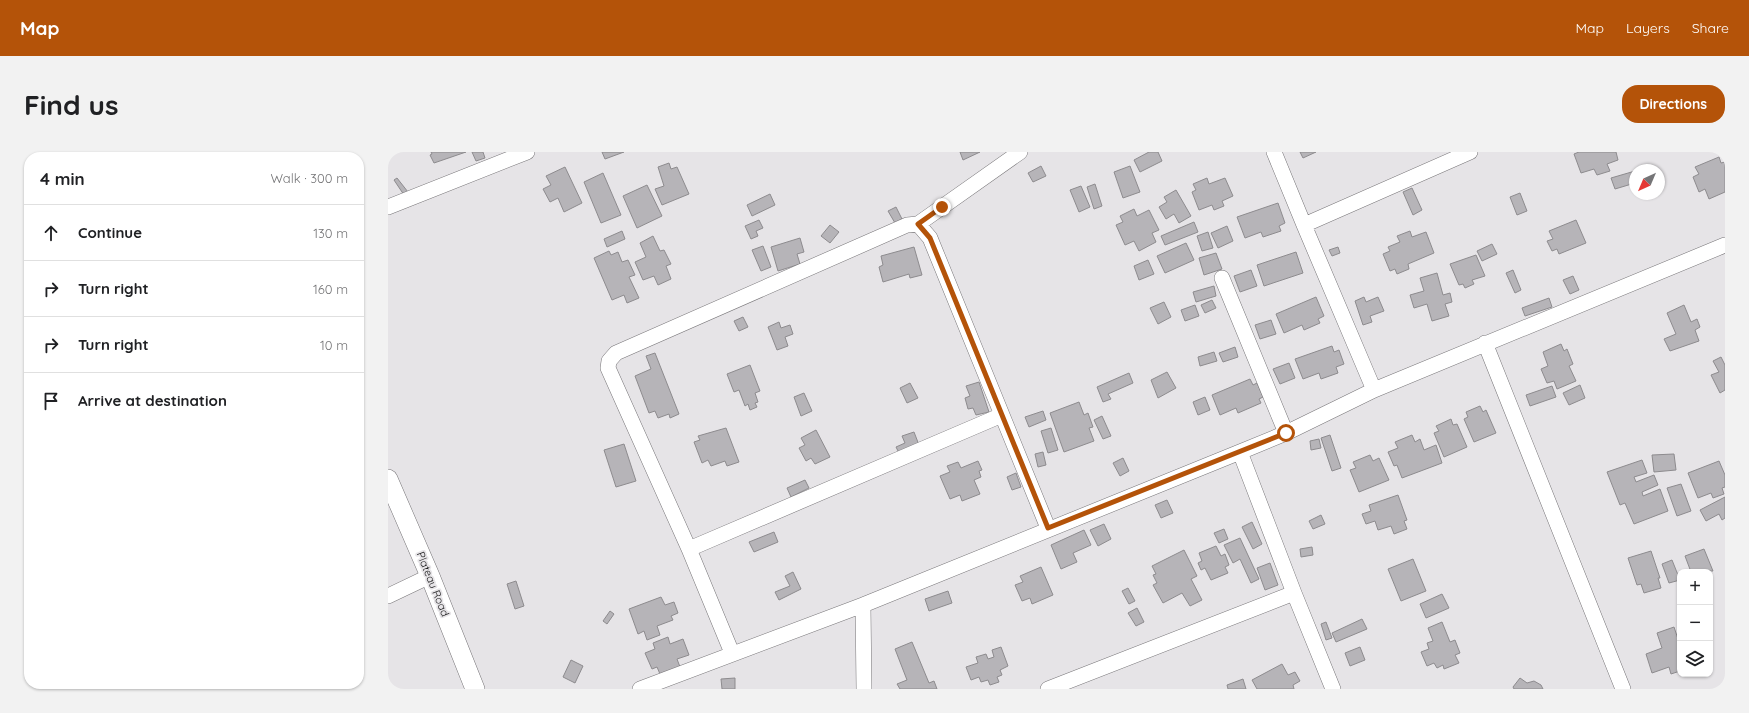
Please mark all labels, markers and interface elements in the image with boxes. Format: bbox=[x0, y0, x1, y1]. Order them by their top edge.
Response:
text: Map bbox=[20, 16, 59, 40]
text: Map bbox=[1575, 19, 1604, 37]
text: Layers bbox=[1626, 19, 1670, 37]
text: Share bbox=[1692, 19, 1729, 37]
button: Directions bbox=[1622, 85, 1725, 123]
text: Find us bbox=[24, 87, 118, 122]
north arrow bbox=[1629, 164, 1665, 200]
text: 4 min bbox=[40, 168, 85, 189]
text: Walk · 300 m bbox=[270, 170, 348, 186]
route end bbox=[933, 198, 951, 216]
icon: ahead bbox=[40, 222, 62, 244]
text: Continue bbox=[78, 223, 142, 242]
text: 130 m bbox=[313, 225, 348, 241]
icon: right bbox=[40, 278, 62, 300]
text: Turn right bbox=[78, 279, 149, 298]
text: 160 m bbox=[313, 281, 348, 297]
icon: right bbox=[40, 334, 62, 356]
text: Turn right bbox=[78, 335, 149, 354]
text: 10 m bbox=[320, 337, 348, 353]
icon: arrive bbox=[40, 390, 62, 412]
text: Arrive at destination bbox=[78, 391, 227, 410]
route start bbox=[1277, 424, 1295, 442]
street label: Plateau Road bbox=[414, 549, 452, 619]
map controls bbox=[1677, 569, 1713, 677]
button: + bbox=[1677, 569, 1713, 605]
button: − bbox=[1677, 605, 1713, 641]
button: layers bbox=[1677, 641, 1713, 677]

